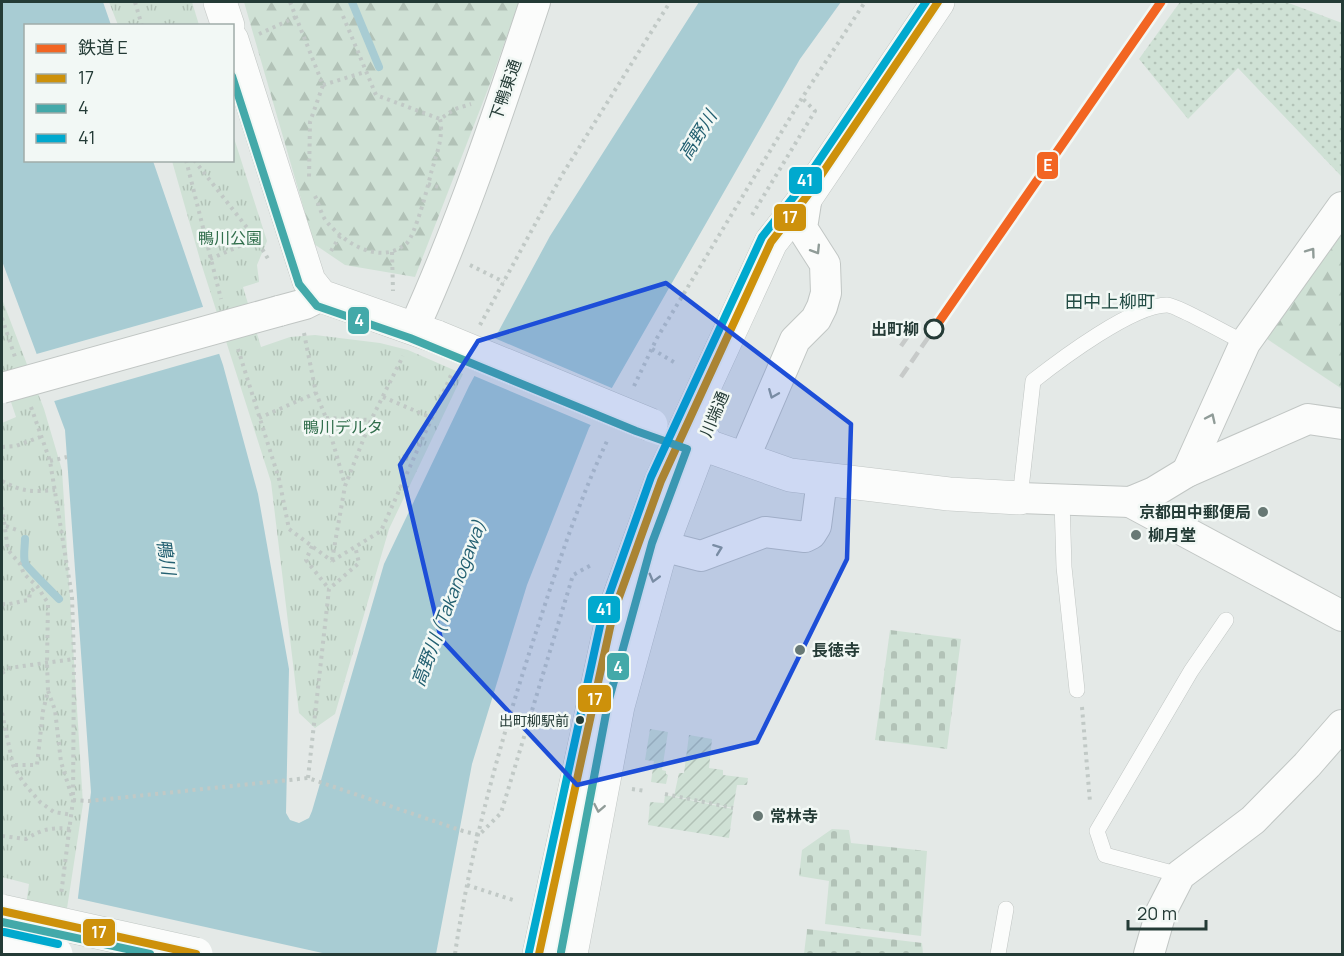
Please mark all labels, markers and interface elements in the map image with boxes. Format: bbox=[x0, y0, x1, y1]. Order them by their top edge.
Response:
legend bbox=[24, 24, 234, 162]
text: 鉄道 E bbox=[78, 35, 128, 59]
street label: 下鴨東通 bbox=[484, 56, 526, 124]
text: 17 bbox=[78, 65, 94, 89]
text: 4 bbox=[78, 95, 89, 119]
water label: 高野川 bbox=[673, 104, 723, 164]
text: 41 bbox=[78, 125, 96, 149]
line badge: E bbox=[1036, 151, 1059, 180]
text: E bbox=[1043, 154, 1053, 176]
line badge: 41 bbox=[788, 166, 823, 195]
text: 41 bbox=[797, 169, 813, 191]
line badge: 17 bbox=[773, 203, 807, 232]
text: 17 bbox=[782, 206, 798, 228]
park label: 鴨川公園 bbox=[198, 227, 262, 249]
one-way arrow bbox=[809, 244, 821, 254]
one-way arrow bbox=[1304, 247, 1315, 258]
district label: 田中上柳町 bbox=[1065, 289, 1155, 313]
line badge: 4 bbox=[347, 306, 370, 335]
text: 4 bbox=[354, 309, 364, 331]
place label: 出町柳 bbox=[871, 318, 919, 340]
marker: 出町柳 bbox=[924, 319, 944, 339]
one-way arrow bbox=[768, 387, 780, 398]
street label: 川端通 bbox=[694, 388, 734, 440]
one-way arrow bbox=[1204, 414, 1216, 425]
park label: 鴨川デルタ bbox=[303, 416, 383, 438]
place label: 京都田中郵便局 bbox=[1139, 501, 1251, 523]
marker: 京都田中郵便局 bbox=[1256, 505, 1270, 519]
water label: 高野川 (Takanogawa) bbox=[405, 516, 491, 690]
place label: 柳月堂 bbox=[1148, 524, 1196, 546]
marker: 柳月堂 bbox=[1129, 528, 1143, 542]
water label: 鴨川 bbox=[152, 537, 182, 579]
one-way arrow bbox=[713, 544, 723, 557]
one-way arrow bbox=[648, 573, 661, 583]
line badge: 41 bbox=[587, 595, 621, 624]
text: 41 bbox=[596, 598, 612, 620]
place label: 長徳寺 bbox=[812, 639, 860, 661]
marker: 長徳寺 bbox=[793, 643, 807, 657]
line badge: 4 bbox=[606, 652, 630, 681]
text: 4 bbox=[613, 656, 623, 678]
line badge: 17 bbox=[577, 684, 612, 713]
text: 17 bbox=[587, 688, 603, 710]
place label: 出町柳駅前 bbox=[499, 711, 569, 730]
marker: 出町柳駅前 bbox=[574, 714, 586, 726]
one-way arrow bbox=[593, 803, 606, 813]
place label: 常林寺 bbox=[770, 805, 818, 827]
marker: 常林寺 bbox=[751, 809, 765, 823]
scale bar bbox=[1128, 893, 1206, 931]
text: 20 m bbox=[1137, 901, 1177, 925]
line badge: 17 bbox=[82, 918, 116, 947]
text: 17 bbox=[91, 921, 107, 943]

